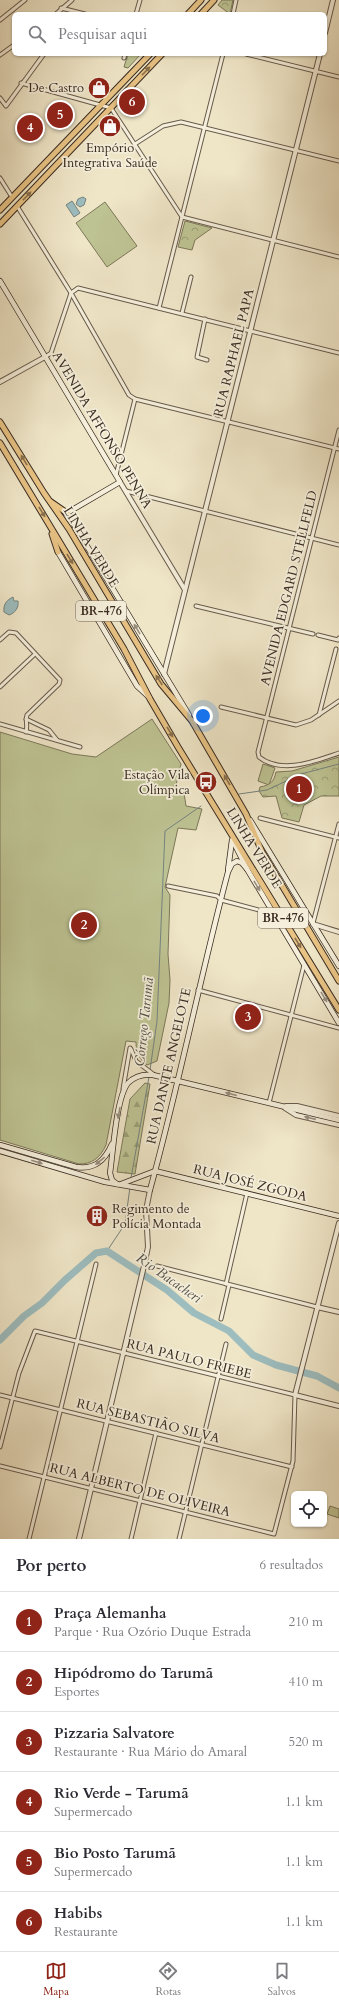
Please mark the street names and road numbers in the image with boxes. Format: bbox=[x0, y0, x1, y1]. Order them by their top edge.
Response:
street label: RUA RAPHAEL PAPA bbox=[209, 286, 259, 419]
street label: AVENIDA AFFONSO PENNA bbox=[48, 348, 157, 513]
street label: AVENIDA EDGARD STELLFELD bbox=[256, 489, 322, 687]
street label: LINHA VERDE bbox=[59, 503, 123, 591]
road number: BR-476 bbox=[76, 601, 126, 621]
street label: LINHA VERDE bbox=[222, 804, 286, 892]
road number: BR-476 bbox=[258, 908, 308, 928]
street label: RUA DANTE ANGELOTE bbox=[142, 986, 196, 1146]
street label: RUA JOSÉ ZGODA bbox=[191, 1160, 309, 1206]
street label: RUA PAULO FRIEBE bbox=[125, 1335, 253, 1383]
street label: RUA SEBASTIÃO SILVA bbox=[74, 1394, 222, 1448]
street label: RUA ALBERTO DE OLIVEIRA bbox=[48, 1459, 233, 1521]

